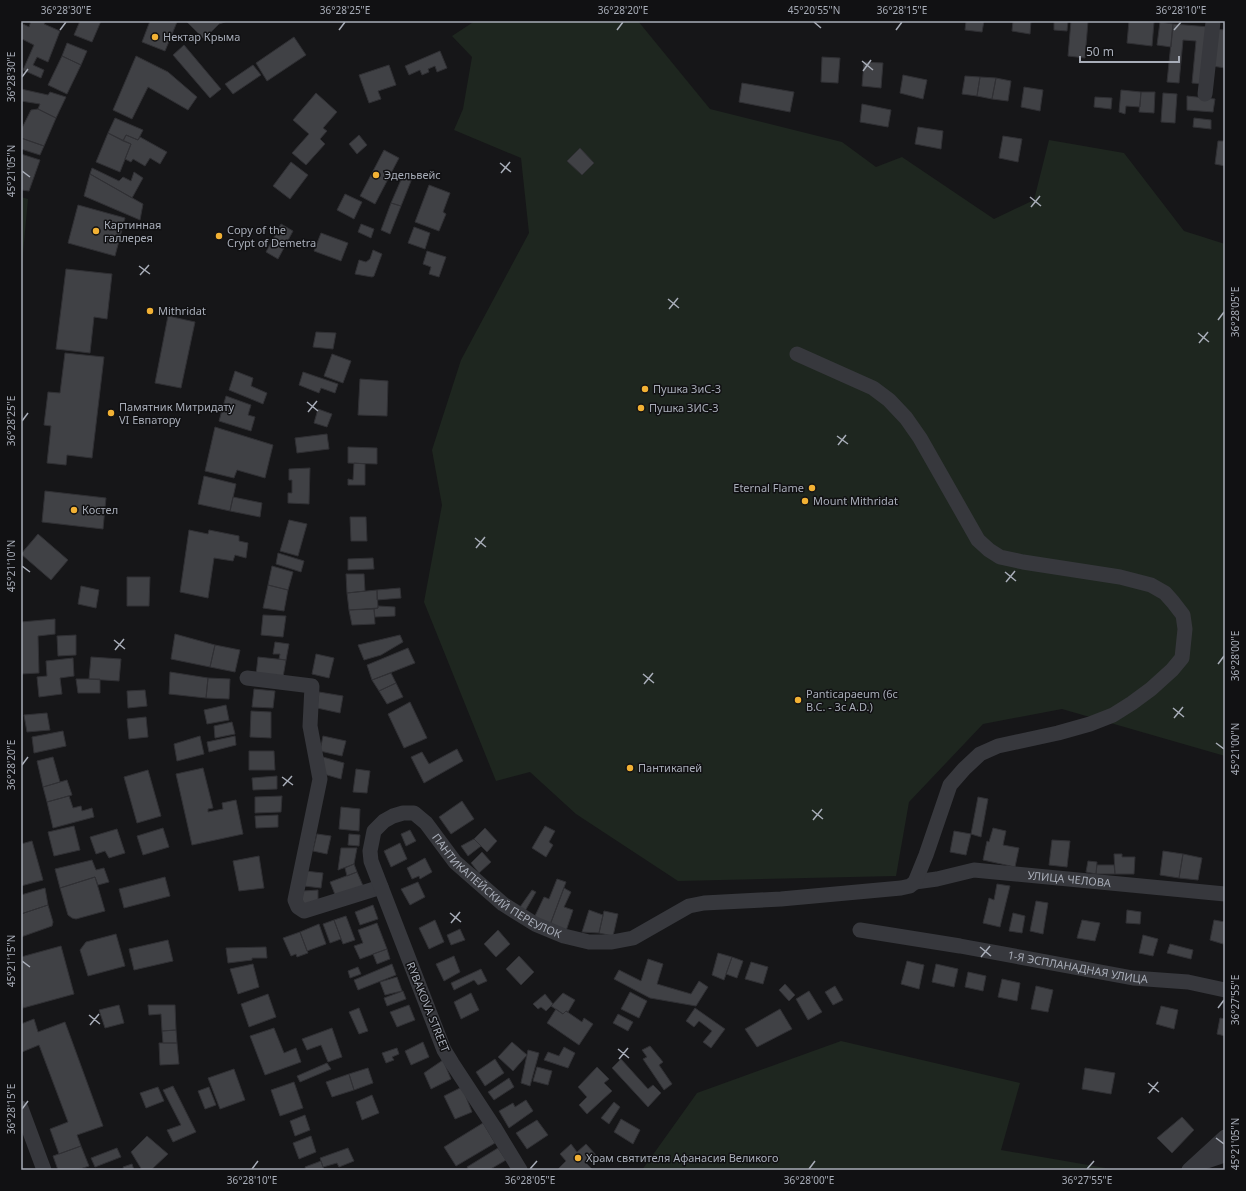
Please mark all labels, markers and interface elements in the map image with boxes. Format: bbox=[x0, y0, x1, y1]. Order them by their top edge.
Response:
text: 36°28'30"E bbox=[41, 3, 91, 17]
text: 36°28'25"E bbox=[320, 3, 370, 17]
text: 36°28'20"E bbox=[598, 3, 648, 17]
text: 45°20'55"N bbox=[788, 3, 840, 17]
text: 36°28'15"E bbox=[877, 3, 927, 17]
text: 36°28'10"E bbox=[1156, 3, 1206, 17]
place label: Нектар Крыма bbox=[163, 29, 240, 44]
marker: Нектар Крыма bbox=[150, 32, 160, 42]
scale bar bbox=[1080, 38, 1179, 64]
text: 50 m bbox=[1086, 43, 1114, 60]
text: 36°28'30"E bbox=[4, 52, 18, 102]
text: 45°21'05"N bbox=[4, 145, 18, 197]
place label: Эдельвейс bbox=[384, 167, 441, 182]
marker: Эдельвейс bbox=[371, 170, 381, 180]
place label: Картинная галлерея bbox=[104, 217, 161, 245]
place label: Copy of the Crypt of Demetra bbox=[227, 222, 316, 250]
marker: Картинная галлерея bbox=[91, 226, 101, 236]
marker: Copy of the Crypt of Demetra bbox=[214, 231, 224, 241]
text: 36°28'05"E bbox=[1228, 287, 1242, 337]
place label: Mithridat bbox=[158, 303, 206, 318]
marker: Mithridat bbox=[145, 306, 155, 316]
place label: Пушка ЗиС-3 bbox=[653, 381, 721, 396]
marker: Пушка ЗиС-3 bbox=[640, 384, 650, 394]
text: 36°28'25"E bbox=[4, 396, 18, 446]
place label: Памятник Митридату VI Евпатору bbox=[119, 399, 235, 427]
place label: Пушка ЗИС-3 bbox=[649, 400, 719, 415]
marker: Пушка ЗИС-3 bbox=[636, 403, 646, 413]
marker: Памятник Митридату VI Евпатору bbox=[106, 408, 116, 418]
place label: Eternal Flame bbox=[733, 480, 804, 495]
marker: Eternal Flame bbox=[807, 483, 817, 493]
place label: Mount Mithridat bbox=[813, 493, 898, 508]
marker: Mount Mithridat bbox=[800, 496, 810, 506]
place label: Костел bbox=[82, 502, 118, 517]
marker: Костел bbox=[69, 505, 79, 515]
text: 45°21'10"N bbox=[4, 540, 18, 592]
text: 36°28'00"E bbox=[1228, 631, 1242, 681]
place label: Panticapaeum (6c B.C. - 3c A.D.) bbox=[806, 686, 898, 714]
marker: Panticapaeum (6c B.C. - 3c A.D.) bbox=[793, 695, 803, 705]
text: 45°21'00"N bbox=[1228, 723, 1242, 775]
text: 36°28'20"E bbox=[4, 740, 18, 790]
place label: Пантикапей bbox=[638, 760, 702, 775]
marker: Пантикапей bbox=[625, 763, 635, 773]
street label: ПАНТИКАПЕЙСКИЙ ПЕРЕУЛОК bbox=[429, 830, 564, 941]
street label: УЛИЦА ЧЕЛОВА bbox=[1027, 867, 1113, 890]
text: 45°21'15"N bbox=[4, 935, 18, 987]
street label: 1-Я ЭСПЛАНАДНАЯ УЛИЦА bbox=[1007, 947, 1149, 986]
street label: RYBAKOVA STREET bbox=[404, 960, 453, 1054]
text: 36°27'55"E bbox=[1228, 975, 1242, 1025]
text: 36°28'15"E bbox=[4, 1084, 18, 1134]
text: 45°21'05"N bbox=[1228, 1118, 1242, 1170]
place label: Храм святителя Афанасия Великого bbox=[586, 1150, 779, 1165]
marker: Храм святителя Афанасия Великого bbox=[573, 1153, 583, 1163]
text: 36°28'10"E bbox=[227, 1173, 277, 1187]
text: 36°28'05"E bbox=[505, 1173, 555, 1187]
text: 36°28'00"E bbox=[784, 1173, 834, 1187]
text: 36°27'55"E bbox=[1062, 1173, 1112, 1187]

